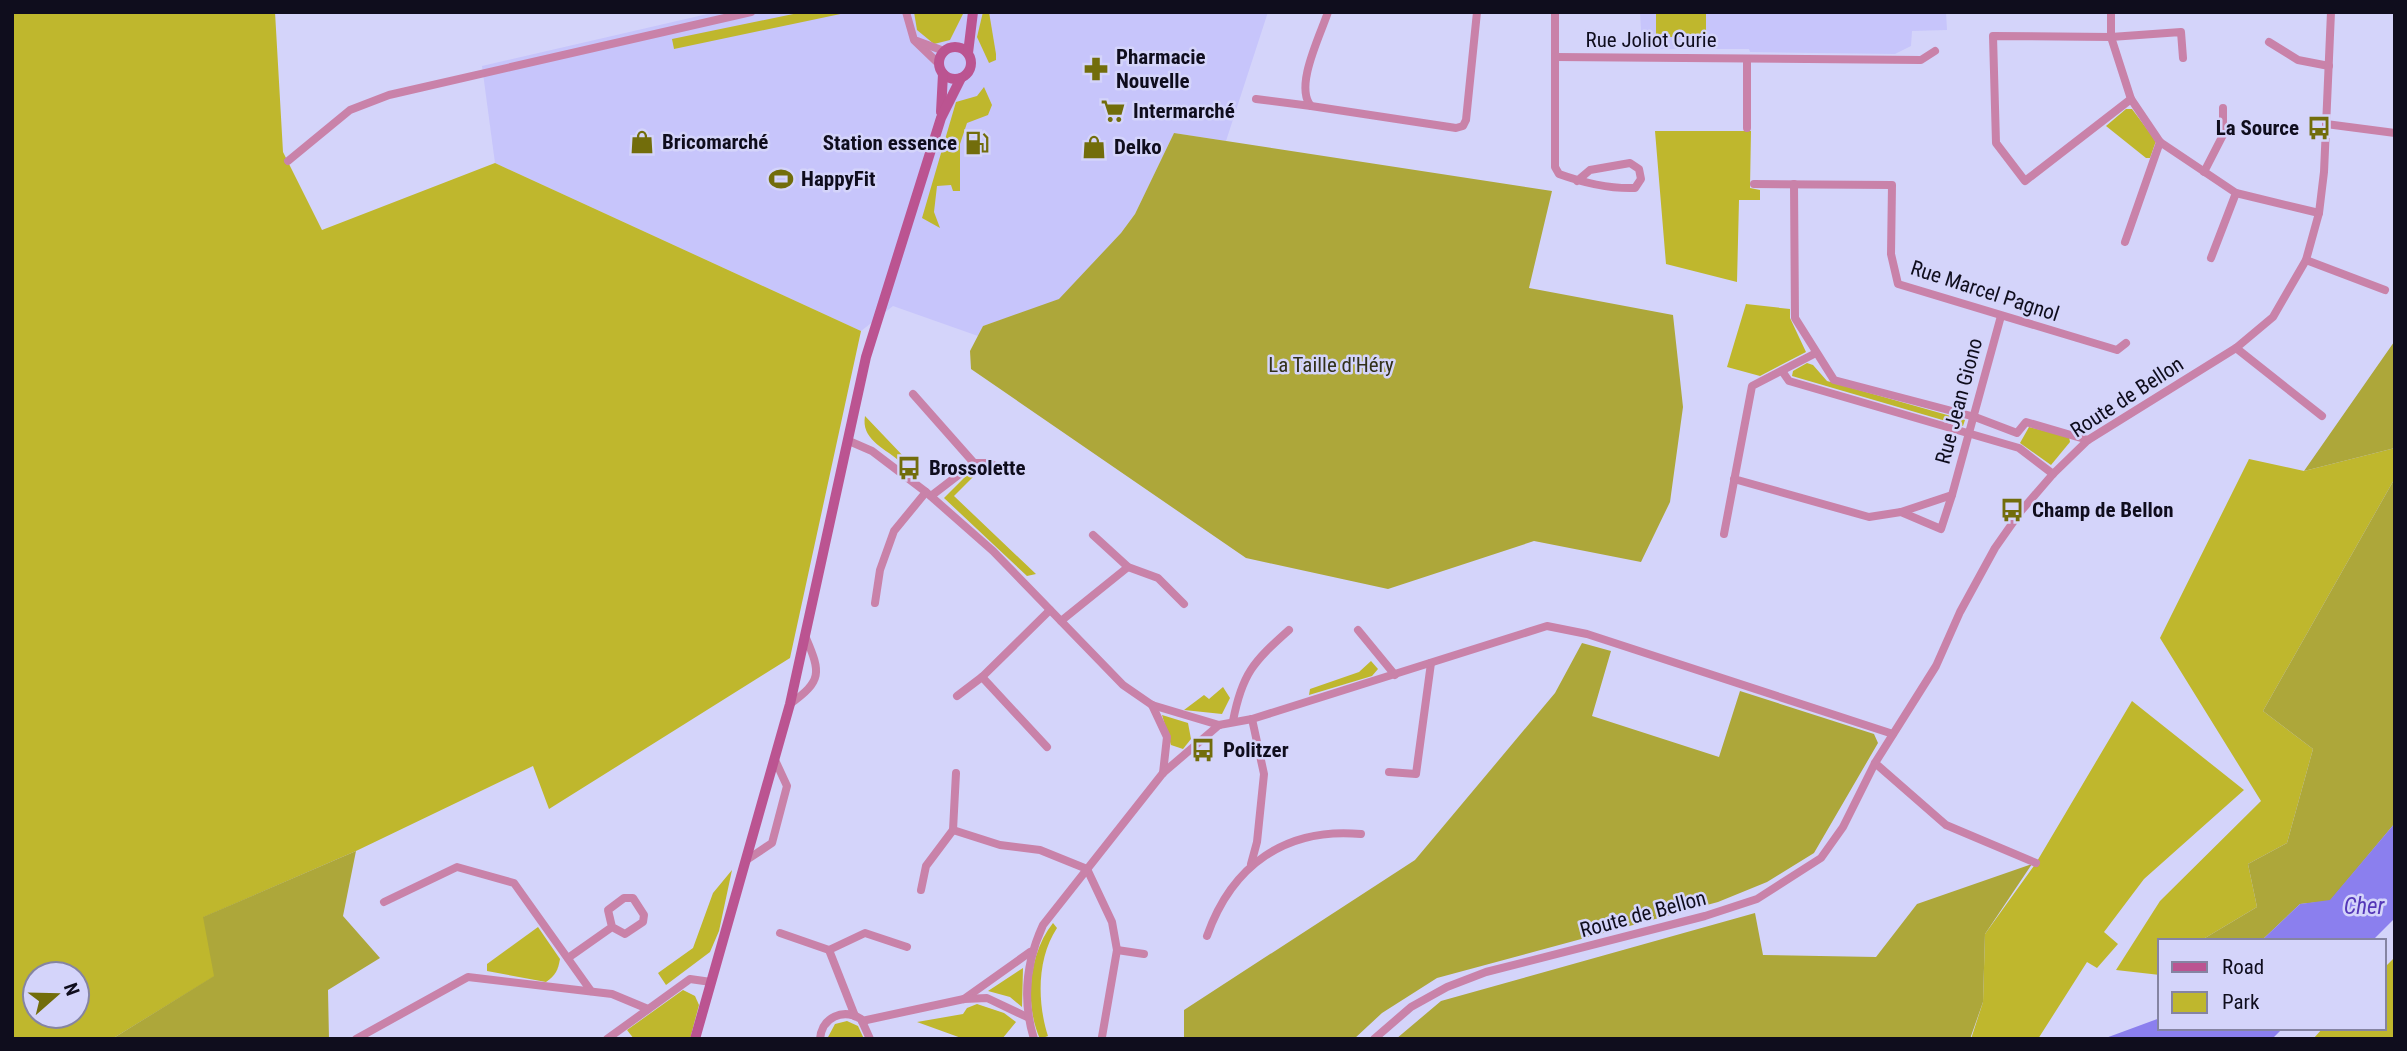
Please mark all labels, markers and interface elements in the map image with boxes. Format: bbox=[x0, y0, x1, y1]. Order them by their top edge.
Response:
street label: Rue Joliot Curie bbox=[1586, 28, 1717, 52]
place label: Pharmacie Nouvelle bbox=[1116, 45, 1206, 93]
pharmacy icon: Pharmacie Nouvelle bbox=[1082, 55, 1110, 83]
supermarket icon: Intermarché bbox=[1099, 97, 1127, 125]
place label: Intermarché bbox=[1133, 99, 1235, 123]
bus stop icon: La Source bbox=[2305, 114, 2333, 142]
place label: La Source bbox=[2216, 116, 2299, 140]
shop icon: Bricomarché bbox=[628, 128, 656, 156]
fuel station icon: Station essence bbox=[963, 129, 991, 157]
place label: Bricomarché bbox=[662, 130, 768, 154]
place label: Station essence bbox=[823, 131, 957, 155]
shop icon: Delko bbox=[1080, 133, 1108, 161]
place label: Delko bbox=[1114, 135, 1162, 159]
sports icon: HappyFit bbox=[767, 165, 795, 193]
place label: HappyFit bbox=[801, 167, 876, 191]
street label: Rue Marcel Pagnol bbox=[1908, 256, 2062, 326]
street label: Rue Jean Giono bbox=[1931, 335, 1987, 467]
street label: Route de Bellon bbox=[2066, 352, 2188, 442]
park label: La Taille d'Héry bbox=[1268, 353, 1394, 377]
bus stop icon: Brossolette bbox=[895, 454, 923, 482]
place label: Brossolette bbox=[929, 456, 1026, 480]
bus stop icon: Champ de Bellon bbox=[1998, 496, 2026, 524]
place label: Champ de Bellon bbox=[2032, 498, 2174, 522]
bus stop icon: Politzer bbox=[1189, 736, 1217, 764]
place label: Politzer bbox=[1223, 738, 1289, 762]
street label: Route de Bellon bbox=[1577, 886, 1709, 942]
water label: Cher bbox=[2344, 893, 2386, 920]
legend bbox=[2158, 939, 2386, 1030]
text: Road bbox=[2222, 955, 2264, 979]
north arrow bbox=[21, 960, 91, 1030]
text: N bbox=[59, 980, 84, 999]
text: Park bbox=[2222, 990, 2260, 1014]

